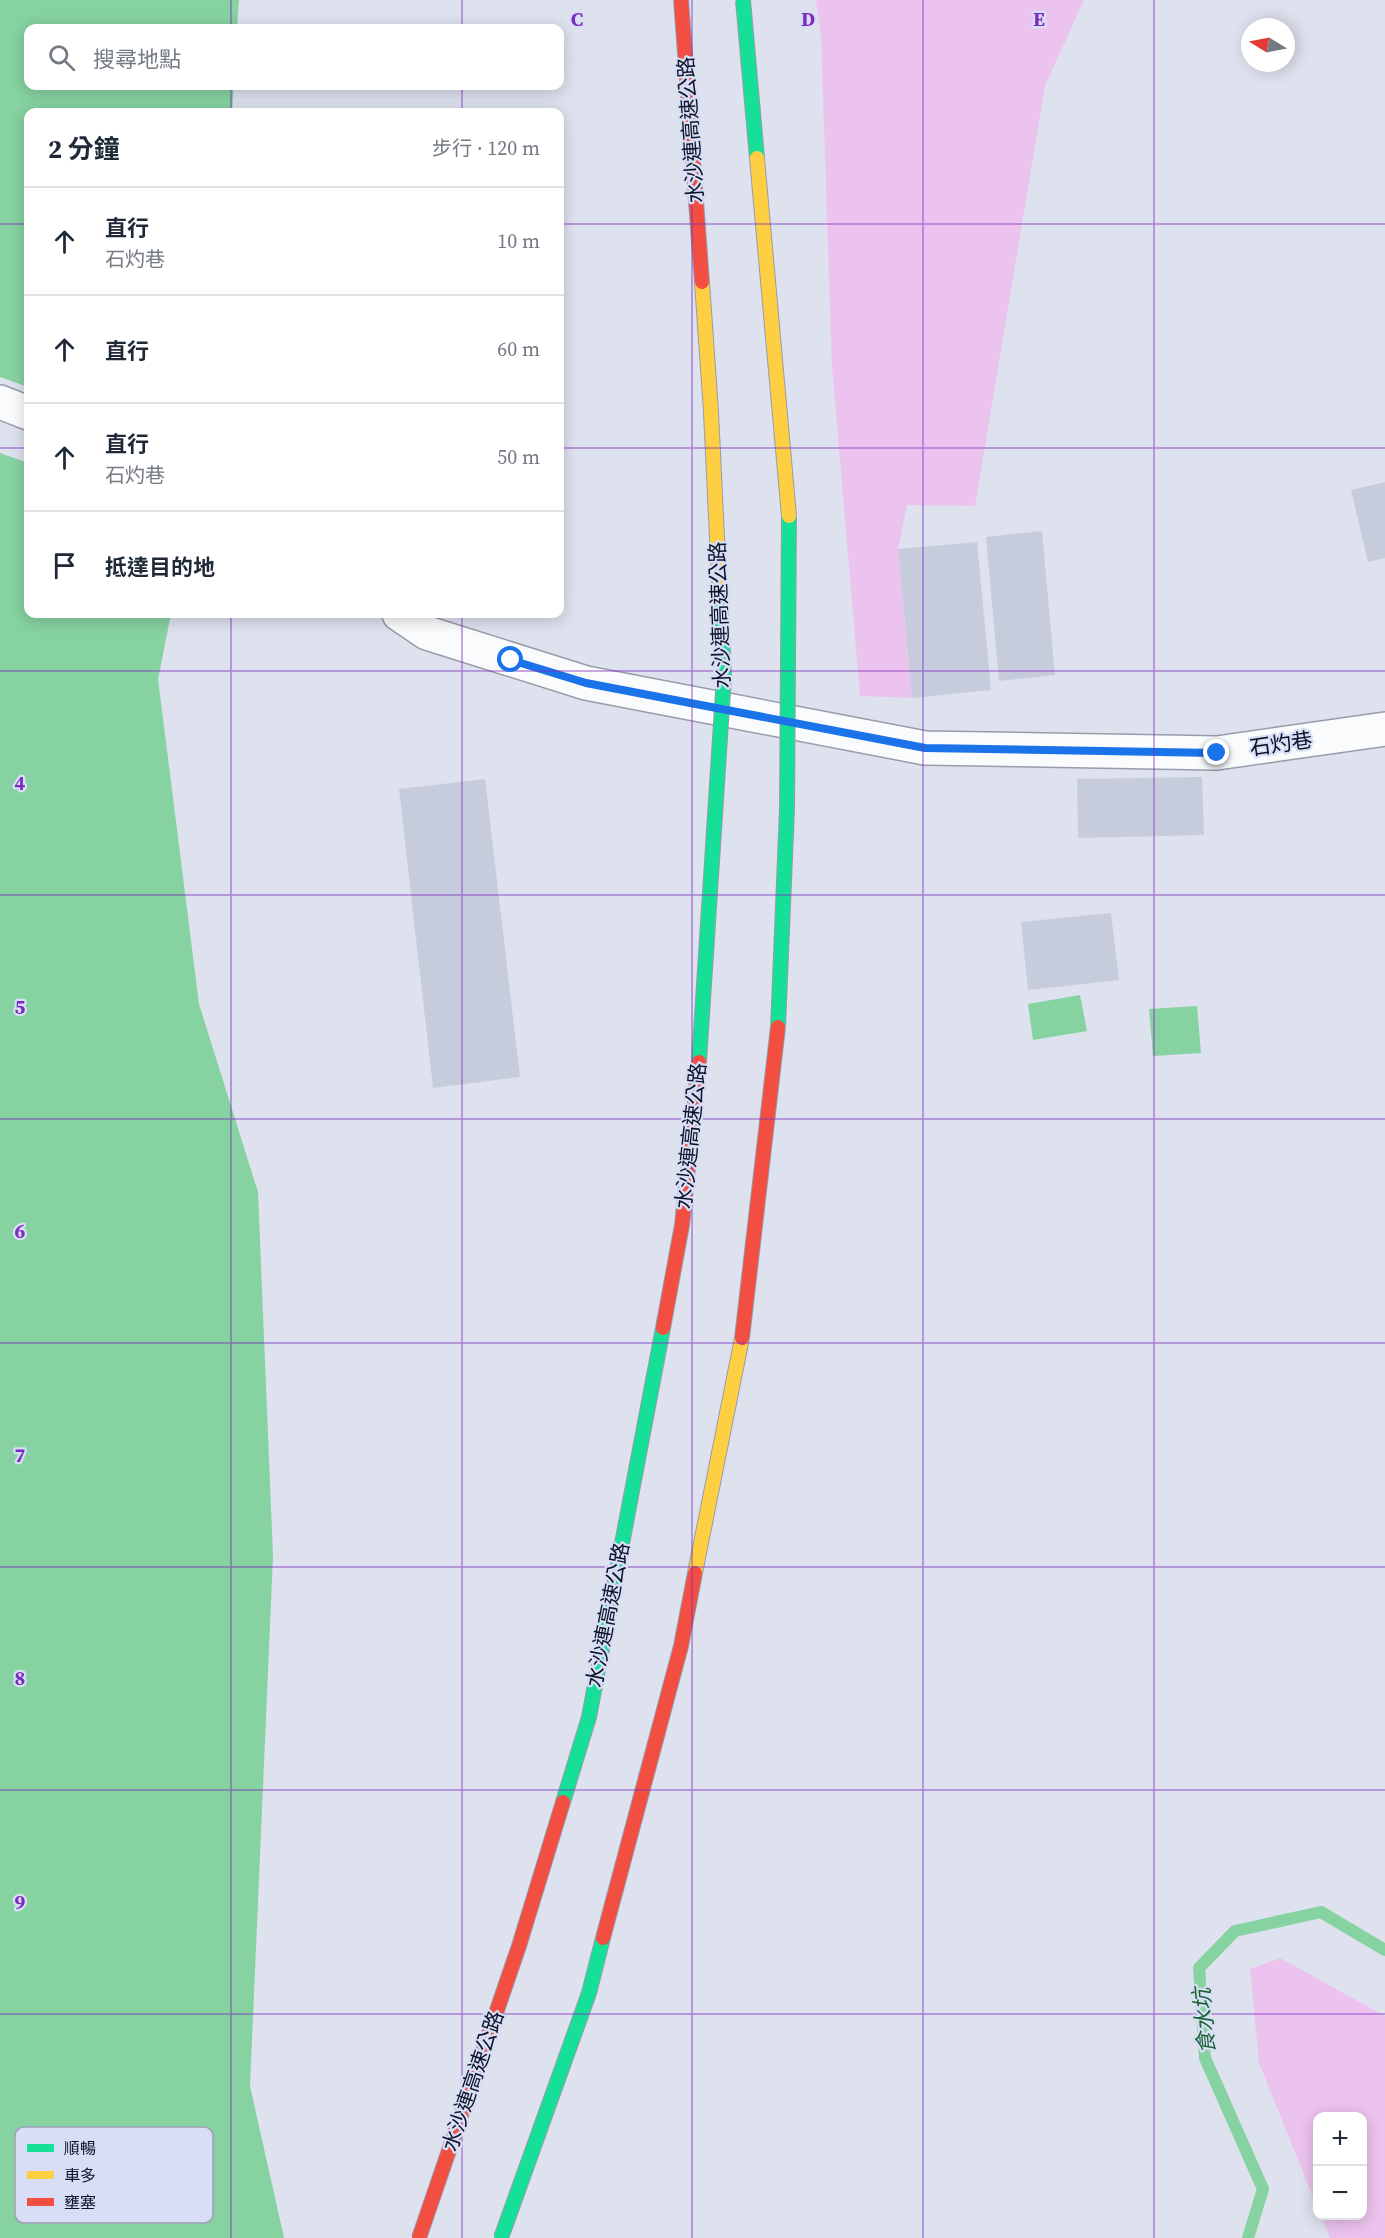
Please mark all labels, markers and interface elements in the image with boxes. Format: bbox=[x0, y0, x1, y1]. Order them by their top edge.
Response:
text: C bbox=[571, 5, 583, 33]
text: D bbox=[801, 5, 815, 33]
text: E bbox=[1033, 5, 1045, 33]
north arrow bbox=[1241, 18, 1295, 72]
search box bbox=[24, 24, 564, 90]
icon: search bbox=[45, 41, 78, 74]
text: 搜尋地點 bbox=[93, 44, 181, 74]
street label: 水沙連高速公路 bbox=[671, 56, 710, 204]
text: 2 分鐘 bbox=[48, 131, 120, 167]
text: 步行 · 120 m bbox=[432, 134, 540, 162]
text: 直行 bbox=[105, 213, 149, 243]
icon: ahead bbox=[48, 225, 81, 258]
text: 10 m bbox=[497, 227, 540, 255]
text: 石灼巷 bbox=[105, 245, 165, 273]
icon: ahead bbox=[48, 333, 81, 366]
text: 60 m bbox=[497, 335, 540, 363]
text: 直行 bbox=[105, 336, 149, 366]
text: 直行 bbox=[105, 429, 149, 459]
icon: ahead bbox=[48, 441, 81, 474]
text: 50 m bbox=[497, 443, 540, 471]
text: 石灼巷 bbox=[105, 461, 165, 489]
street label: 水沙連高速公路 bbox=[702, 541, 737, 689]
icon: arrive bbox=[48, 549, 81, 582]
text: 抵達目的地 bbox=[105, 552, 215, 582]
route start bbox=[497, 646, 523, 672]
street label: 石灼巷 bbox=[1248, 725, 1314, 762]
route end bbox=[1203, 739, 1229, 765]
text: 4 bbox=[15, 769, 26, 797]
text: 5 bbox=[15, 993, 26, 1021]
street label: 水沙連高速公路 bbox=[668, 1061, 713, 1211]
text: 6 bbox=[15, 1217, 26, 1245]
text: 7 bbox=[15, 1441, 26, 1469]
street label: 水沙連高速公路 bbox=[579, 1540, 636, 1690]
text: 8 bbox=[15, 1664, 25, 1692]
text: 9 bbox=[15, 1888, 26, 1916]
water label: 食水坑 bbox=[1186, 1984, 1222, 2055]
street label: 水沙連高速公路 bbox=[435, 2007, 510, 2155]
map controls bbox=[1313, 2112, 1367, 2220]
button: + bbox=[1313, 2112, 1367, 2166]
legend bbox=[15, 2127, 213, 2223]
text: 順暢 bbox=[64, 2137, 96, 2159]
text: 車多 bbox=[64, 2164, 96, 2186]
button: − bbox=[1313, 2166, 1367, 2220]
text: 壅塞 bbox=[64, 2191, 96, 2213]

